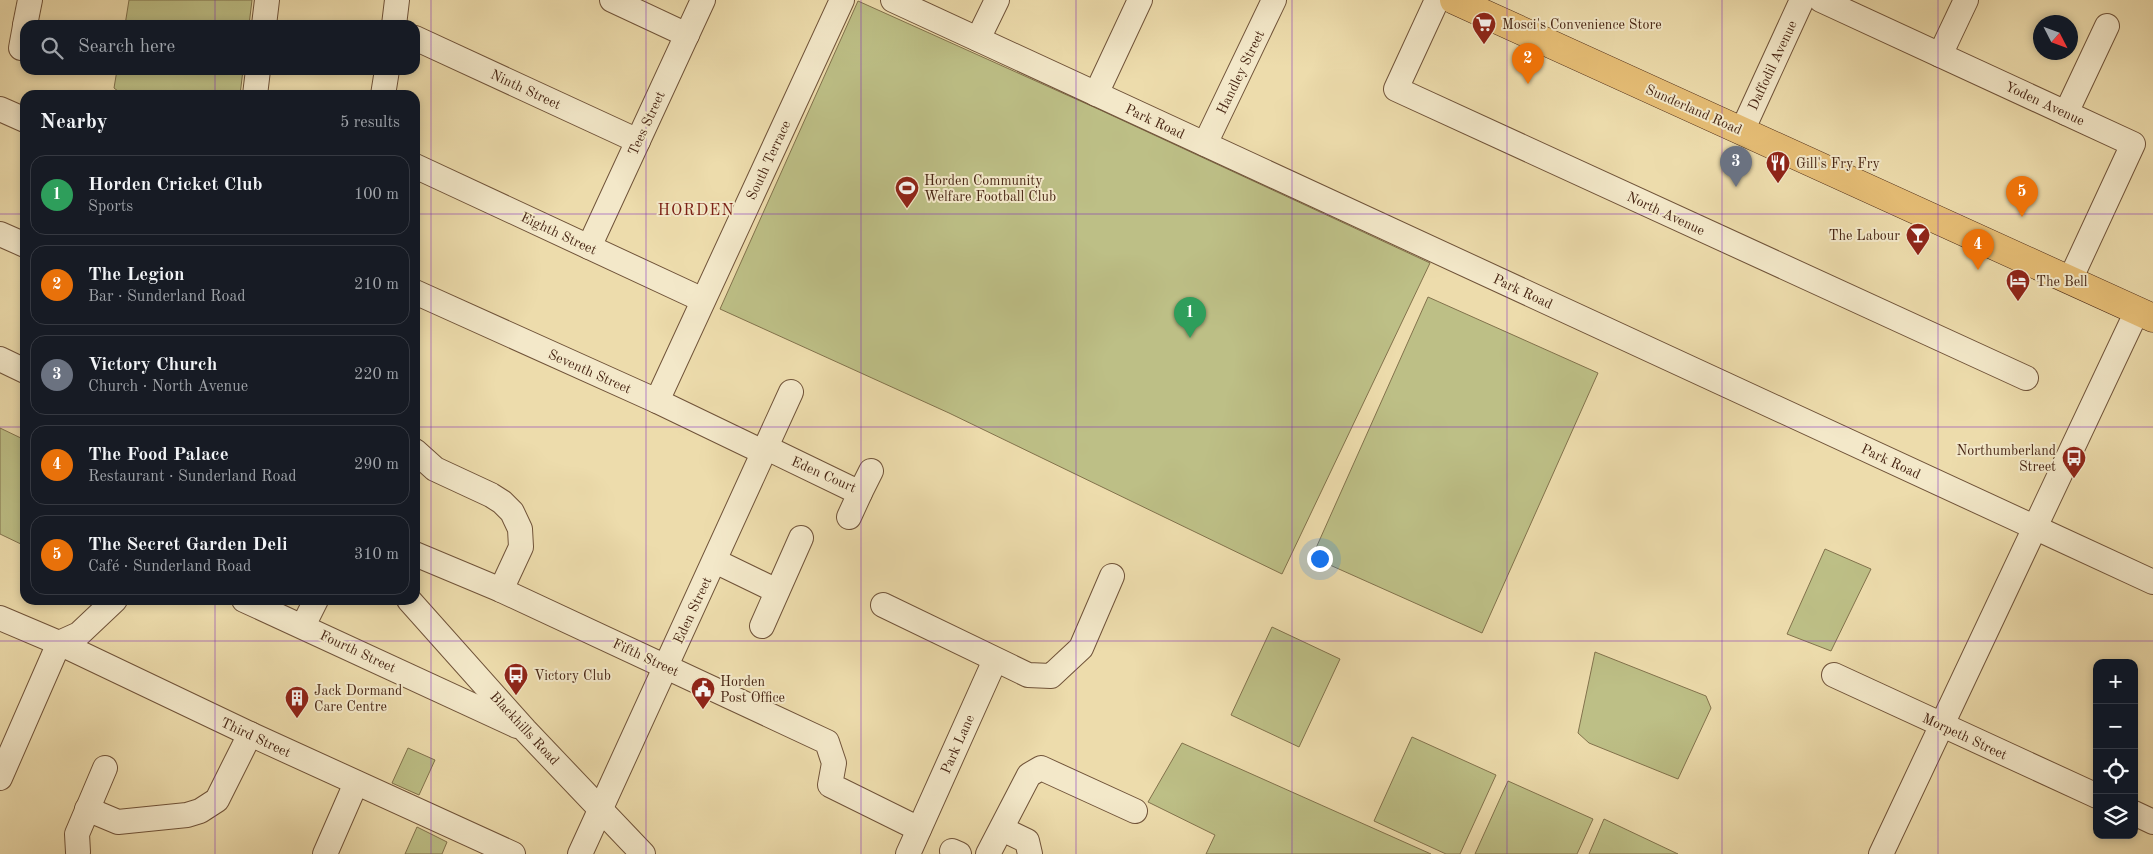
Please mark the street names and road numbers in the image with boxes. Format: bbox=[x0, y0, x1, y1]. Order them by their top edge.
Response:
street label: Daffodil Avenue bbox=[1746, 18, 1800, 112]
street label: Handley Street bbox=[1215, 28, 1267, 117]
street label: Ninth Street bbox=[488, 68, 563, 112]
street label: Yoden Avenue bbox=[2003, 79, 2086, 128]
street label: Sunderland Road bbox=[1643, 82, 1744, 137]
street label: Tees Street bbox=[626, 89, 668, 158]
street label: Park Road bbox=[1123, 102, 1187, 142]
street label: South Terrace bbox=[744, 119, 793, 202]
street label: North Avenue bbox=[1624, 190, 1707, 238]
street label: Eighth Street bbox=[518, 210, 599, 258]
street label: Park Road bbox=[1491, 272, 1555, 312]
street label: Seventh Street bbox=[546, 347, 633, 397]
street label: Park Road bbox=[1859, 442, 1923, 482]
street label: Eden Court bbox=[789, 454, 858, 495]
street label: Eden Street bbox=[671, 575, 715, 646]
street label: Fourth Street bbox=[317, 628, 398, 676]
street label: Fifth Street bbox=[610, 636, 681, 679]
street label: Blackhills Road bbox=[487, 690, 561, 768]
street label: Morpeth Street bbox=[1920, 711, 2009, 763]
street label: Park Lane bbox=[939, 713, 977, 776]
street label: Third Street bbox=[218, 716, 293, 760]

